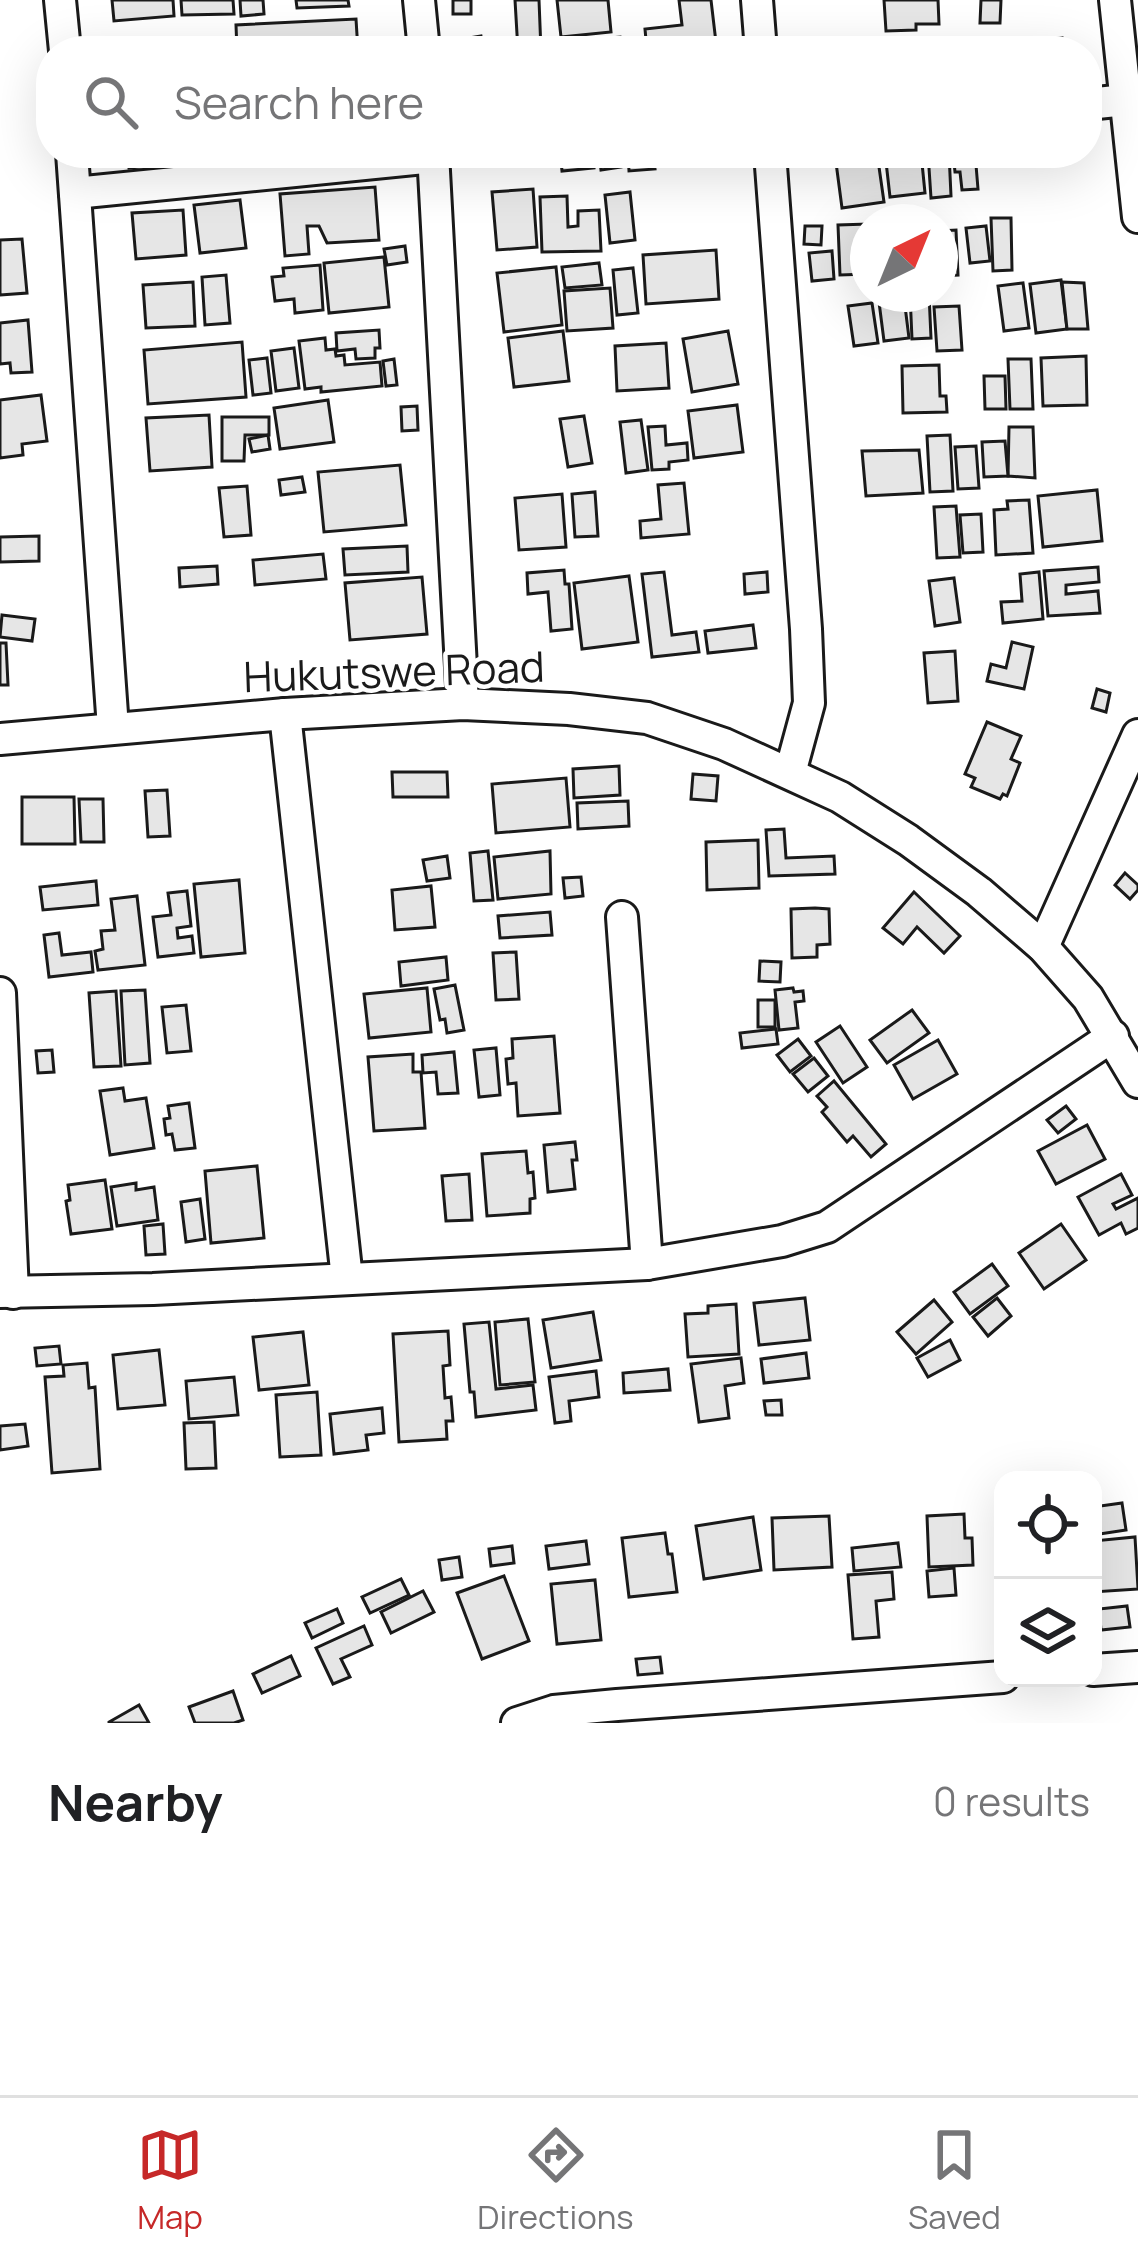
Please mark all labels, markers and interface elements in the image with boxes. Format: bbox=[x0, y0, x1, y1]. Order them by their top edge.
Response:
search box bbox=[36, 36, 1102, 168]
icon: search bbox=[78, 69, 144, 135]
text: Search here bbox=[174, 71, 424, 133]
north arrow bbox=[850, 204, 958, 312]
street label: Hukutswe Road bbox=[242, 637, 546, 705]
map controls bbox=[994, 1471, 1102, 1687]
button: locate bbox=[994, 1471, 1102, 1579]
button: layers bbox=[994, 1579, 1102, 1687]
text: Nearby bbox=[48, 1767, 223, 1836]
text: 0 results bbox=[933, 1774, 1090, 1828]
tab: Map bbox=[137, 2122, 203, 2239]
tab: Directions bbox=[477, 2122, 634, 2239]
tab: Saved bbox=[908, 2122, 1001, 2239]

